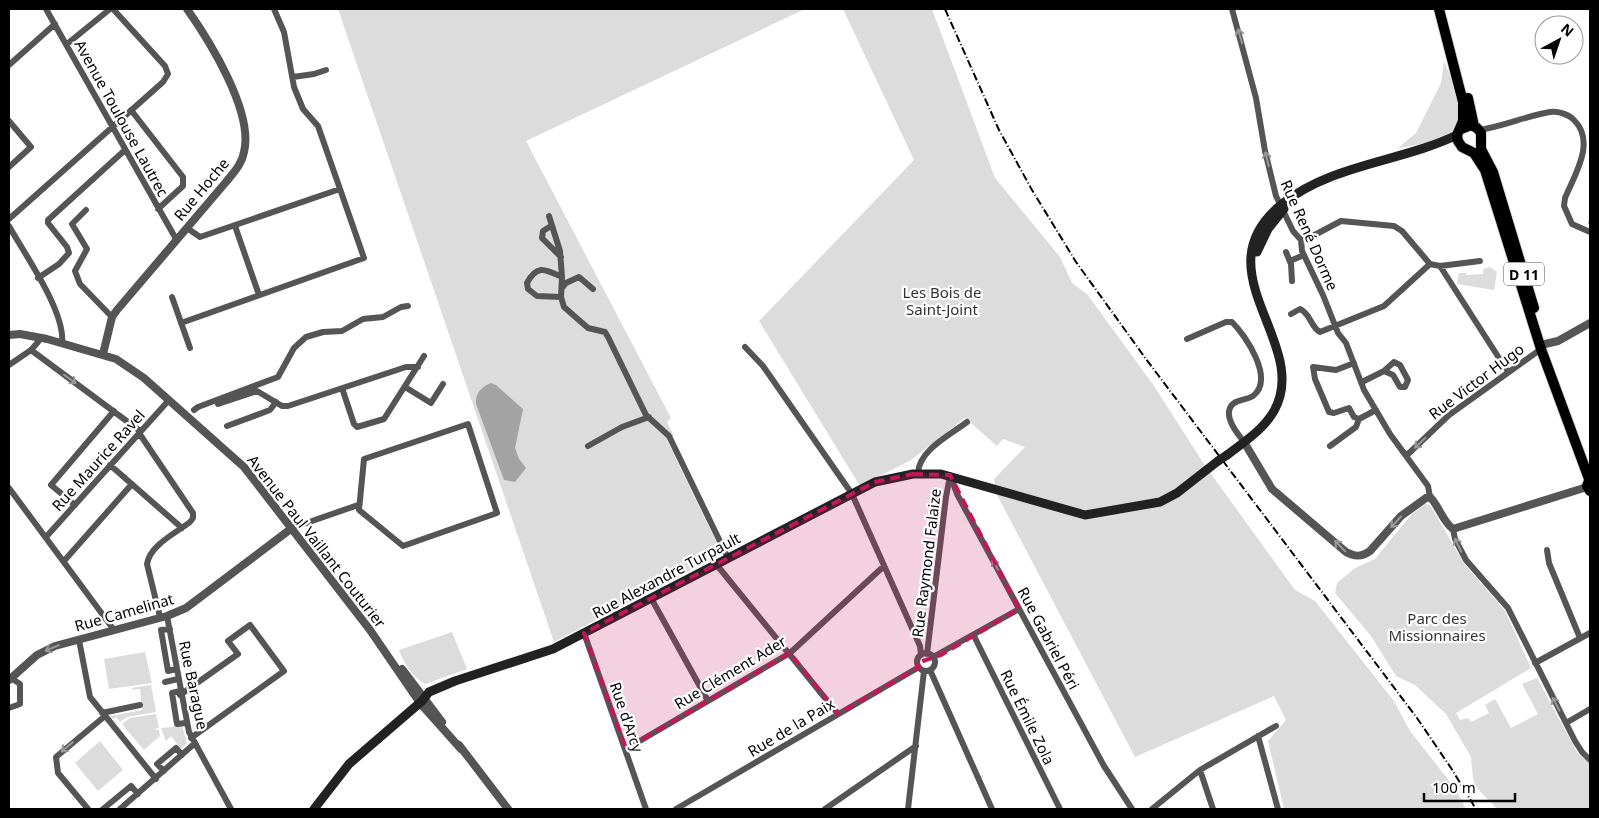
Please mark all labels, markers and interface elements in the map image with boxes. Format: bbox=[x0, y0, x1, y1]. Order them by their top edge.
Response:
north arrow bbox=[1534, 15, 1584, 65]
text: N bbox=[1557, 19, 1578, 41]
one-way arrow bbox=[1234, 29, 1244, 45]
street label: Avenue Toulouse Lautrec bbox=[70, 36, 174, 200]
one-way arrow bbox=[1262, 151, 1271, 167]
street label: Rue Hoche bbox=[169, 153, 233, 225]
street label: Rue René Dorme bbox=[1277, 177, 1343, 293]
road number: D 11 bbox=[1504, 262, 1544, 286]
park label: Les Bois de Saint-Joint bbox=[903, 282, 981, 319]
street label: Rue Victor Hugo bbox=[1424, 339, 1528, 423]
one-way arrow bbox=[63, 374, 77, 384]
street label: Rue Maurice Ravel bbox=[47, 405, 149, 515]
one-way arrow bbox=[1414, 437, 1426, 450]
street label: Avenue Paul Vaillant Couturier bbox=[243, 451, 391, 631]
street label: Rue Raymond Falaize bbox=[907, 487, 945, 639]
one-way arrow bbox=[1390, 516, 1402, 528]
street label: Rue Alexandre Turpault bbox=[588, 527, 744, 623]
one-way arrow bbox=[1453, 538, 1463, 553]
one-way arrow bbox=[1334, 539, 1346, 552]
one-way arrow bbox=[991, 559, 1000, 574]
street label: Rue Gabriel Péri bbox=[1014, 583, 1084, 693]
street label: Rue Camelinat bbox=[72, 588, 176, 636]
park label: Parc des Missionnaires bbox=[1388, 608, 1486, 645]
street label: Rue Clément Ader bbox=[670, 631, 790, 713]
street label: Rue Barague bbox=[175, 639, 213, 731]
one-way arrow bbox=[45, 644, 60, 654]
street label: Rue Émile Zola bbox=[996, 666, 1060, 768]
street label: Rue d'Arcy bbox=[606, 679, 648, 755]
street label: Rue de la Paix bbox=[744, 693, 838, 761]
one-way arrow bbox=[1551, 697, 1560, 712]
one-way arrow bbox=[61, 742, 74, 753]
scale bar bbox=[1424, 770, 1515, 802]
text: 100 m bbox=[1432, 777, 1476, 797]

